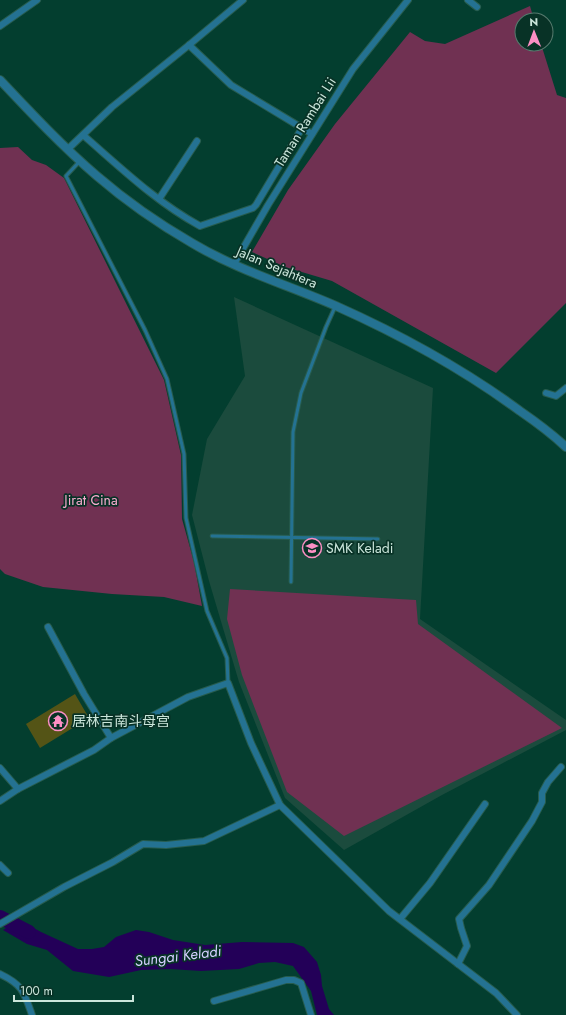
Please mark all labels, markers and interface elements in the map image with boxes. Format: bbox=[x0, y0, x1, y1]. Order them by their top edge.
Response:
north arrow bbox=[514, 12, 554, 52]
text: N bbox=[529, 14, 538, 30]
street label: Taman Rambai Lii bbox=[269, 73, 341, 171]
street label: Jalan Sejahtera bbox=[232, 240, 321, 293]
park label: Jirat Cina bbox=[62, 490, 118, 510]
school or university icon: SMK Keladi bbox=[301, 537, 323, 559]
place label: SMK Keladi bbox=[326, 538, 393, 558]
temple icon: 居林吉南斗母宫 bbox=[47, 710, 69, 732]
place label: 居林吉南斗母宫 bbox=[72, 711, 170, 731]
water label: Sungai Keladi bbox=[133, 940, 223, 972]
scale bar bbox=[14, 977, 133, 1003]
text: 100 m bbox=[20, 982, 53, 1000]

